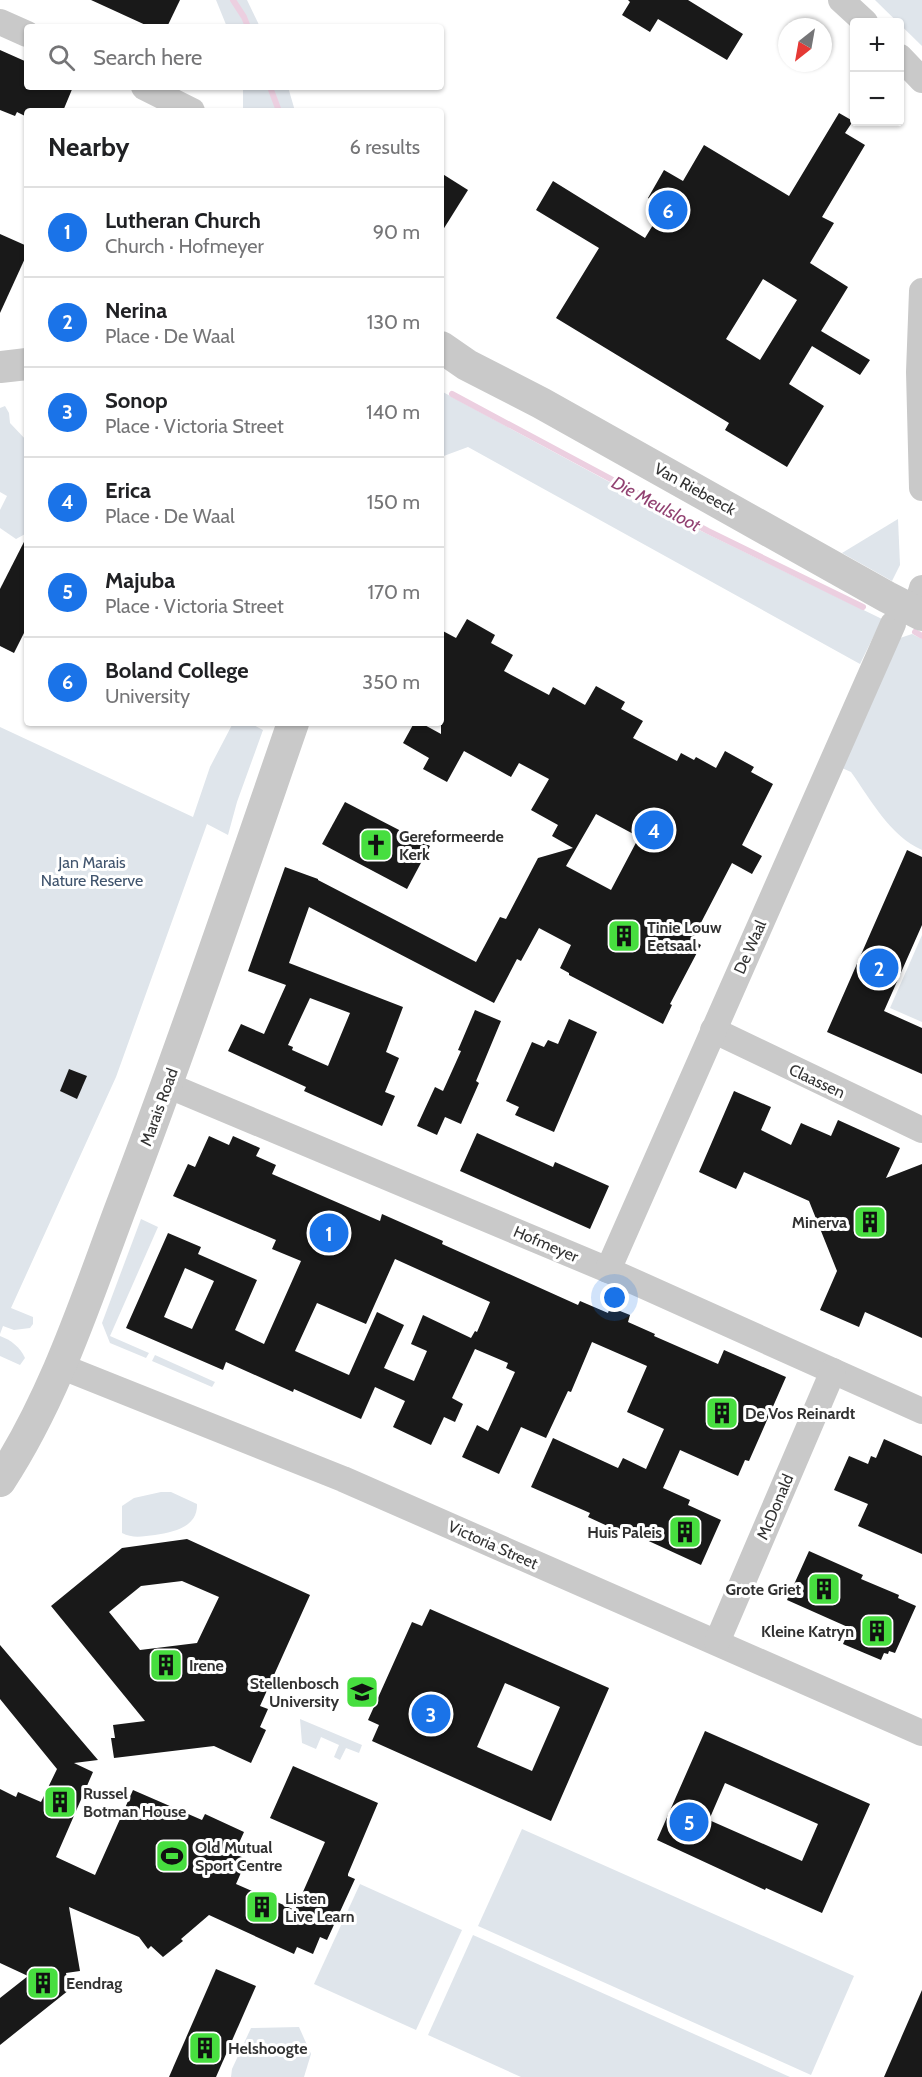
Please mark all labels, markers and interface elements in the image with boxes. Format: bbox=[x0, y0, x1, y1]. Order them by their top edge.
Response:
north arrow bbox=[778, 18, 832, 72]
map controls bbox=[850, 18, 904, 126]
button: + bbox=[850, 18, 904, 72]
search box bbox=[24, 24, 444, 90]
icon: search bbox=[45, 41, 78, 74]
text: Search here bbox=[93, 44, 202, 71]
button: − bbox=[850, 72, 904, 126]
text: Nearby bbox=[48, 131, 129, 163]
text: 6 results bbox=[349, 135, 420, 159]
pin: 6 bbox=[648, 188, 688, 232]
text: Lutheran Church bbox=[105, 207, 261, 234]
text: 1 bbox=[64, 220, 71, 244]
text: 90 m bbox=[373, 220, 420, 244]
text: Church · Hofmeyer bbox=[105, 234, 264, 258]
text: Nerina bbox=[105, 297, 167, 324]
text: 2 bbox=[62, 310, 73, 334]
text: 130 m bbox=[367, 310, 420, 334]
text: Place · De Waal bbox=[105, 324, 235, 348]
text: Sonop bbox=[105, 387, 168, 414]
text: 3 bbox=[62, 400, 73, 424]
text: 140 m bbox=[366, 400, 420, 424]
text: Place · Victoria Street bbox=[105, 414, 284, 438]
street label: Van Riebeeck bbox=[651, 459, 740, 520]
water label: Die Meulsloot bbox=[608, 471, 705, 537]
text: Erica bbox=[105, 477, 151, 504]
text: 4 bbox=[61, 490, 74, 514]
text: 150 m bbox=[367, 490, 420, 514]
text: Place · De Waal bbox=[105, 504, 235, 528]
text: Majuba bbox=[105, 567, 175, 594]
text: 5 bbox=[62, 580, 73, 604]
text: 170 m bbox=[368, 580, 420, 604]
text: Place · Victoria Street bbox=[105, 594, 284, 618]
text: Boland College bbox=[105, 657, 248, 684]
text: 6 bbox=[62, 670, 73, 694]
text: 350 m bbox=[362, 670, 420, 694]
text: University bbox=[105, 684, 190, 708]
pin: 4 bbox=[634, 808, 674, 852]
church icon: Gereformeerde Kerk bbox=[358, 827, 394, 863]
place label: Gereformeerde Kerk bbox=[399, 827, 504, 864]
park label: Jan Marais Nature Reserve bbox=[41, 853, 143, 890]
street label: De Waal bbox=[730, 917, 770, 977]
building icon: Tinie Louw Eetsaal bbox=[606, 918, 642, 954]
place label: Tinie Louw Eetsaal bbox=[647, 918, 722, 955]
pin: 2 bbox=[860, 946, 898, 990]
street label: Claassen bbox=[786, 1060, 848, 1102]
street label: Marais Road bbox=[136, 1065, 182, 1149]
building icon: Minerva bbox=[852, 1204, 888, 1240]
pin: 1 bbox=[310, 1210, 348, 1256]
place label: Minerva bbox=[792, 1213, 847, 1232]
street label: Hofmeyer bbox=[511, 1222, 582, 1266]
your location bbox=[600, 1283, 629, 1312]
building icon: De Vos Reinardt bbox=[704, 1395, 740, 1431]
place label: De Vos Reinardt bbox=[745, 1404, 856, 1423]
street label: McDonald bbox=[753, 1471, 797, 1543]
building icon: Huis Paleis bbox=[667, 1514, 703, 1550]
street label: Victoria Street bbox=[445, 1517, 541, 1573]
place label: Huis Paleis bbox=[587, 1523, 662, 1542]
building icon: Grote Griet bbox=[806, 1571, 842, 1607]
place label: Grote Griet bbox=[726, 1580, 801, 1599]
building icon: Kleine Katryn bbox=[859, 1613, 895, 1649]
place label: Kleine Katryn bbox=[761, 1622, 854, 1641]
building icon: Irene bbox=[148, 1647, 184, 1683]
place label: Irene bbox=[189, 1656, 224, 1675]
place label: Stellenbosch University bbox=[250, 1674, 339, 1711]
school or university icon: Stellenbosch University bbox=[344, 1674, 380, 1710]
pin: 3 bbox=[412, 1692, 450, 1736]
building icon: Russel Botman House bbox=[42, 1784, 78, 1820]
place label: Russel Botman House bbox=[83, 1784, 186, 1821]
pin: 5 bbox=[670, 1800, 708, 1844]
sports icon: Old Mutual Sport Centre bbox=[154, 1838, 190, 1874]
place label: Old Mutual Sport Centre bbox=[195, 1838, 282, 1875]
building icon: Listen Live Learn bbox=[244, 1889, 280, 1925]
place label: Listen Live Learn bbox=[285, 1889, 355, 1926]
building icon: Eendrag bbox=[25, 1965, 61, 2001]
place label: Eendrag bbox=[66, 1974, 122, 1993]
building icon: Helshoogte bbox=[187, 2030, 223, 2066]
place label: Helshoogte bbox=[228, 2039, 308, 2058]

